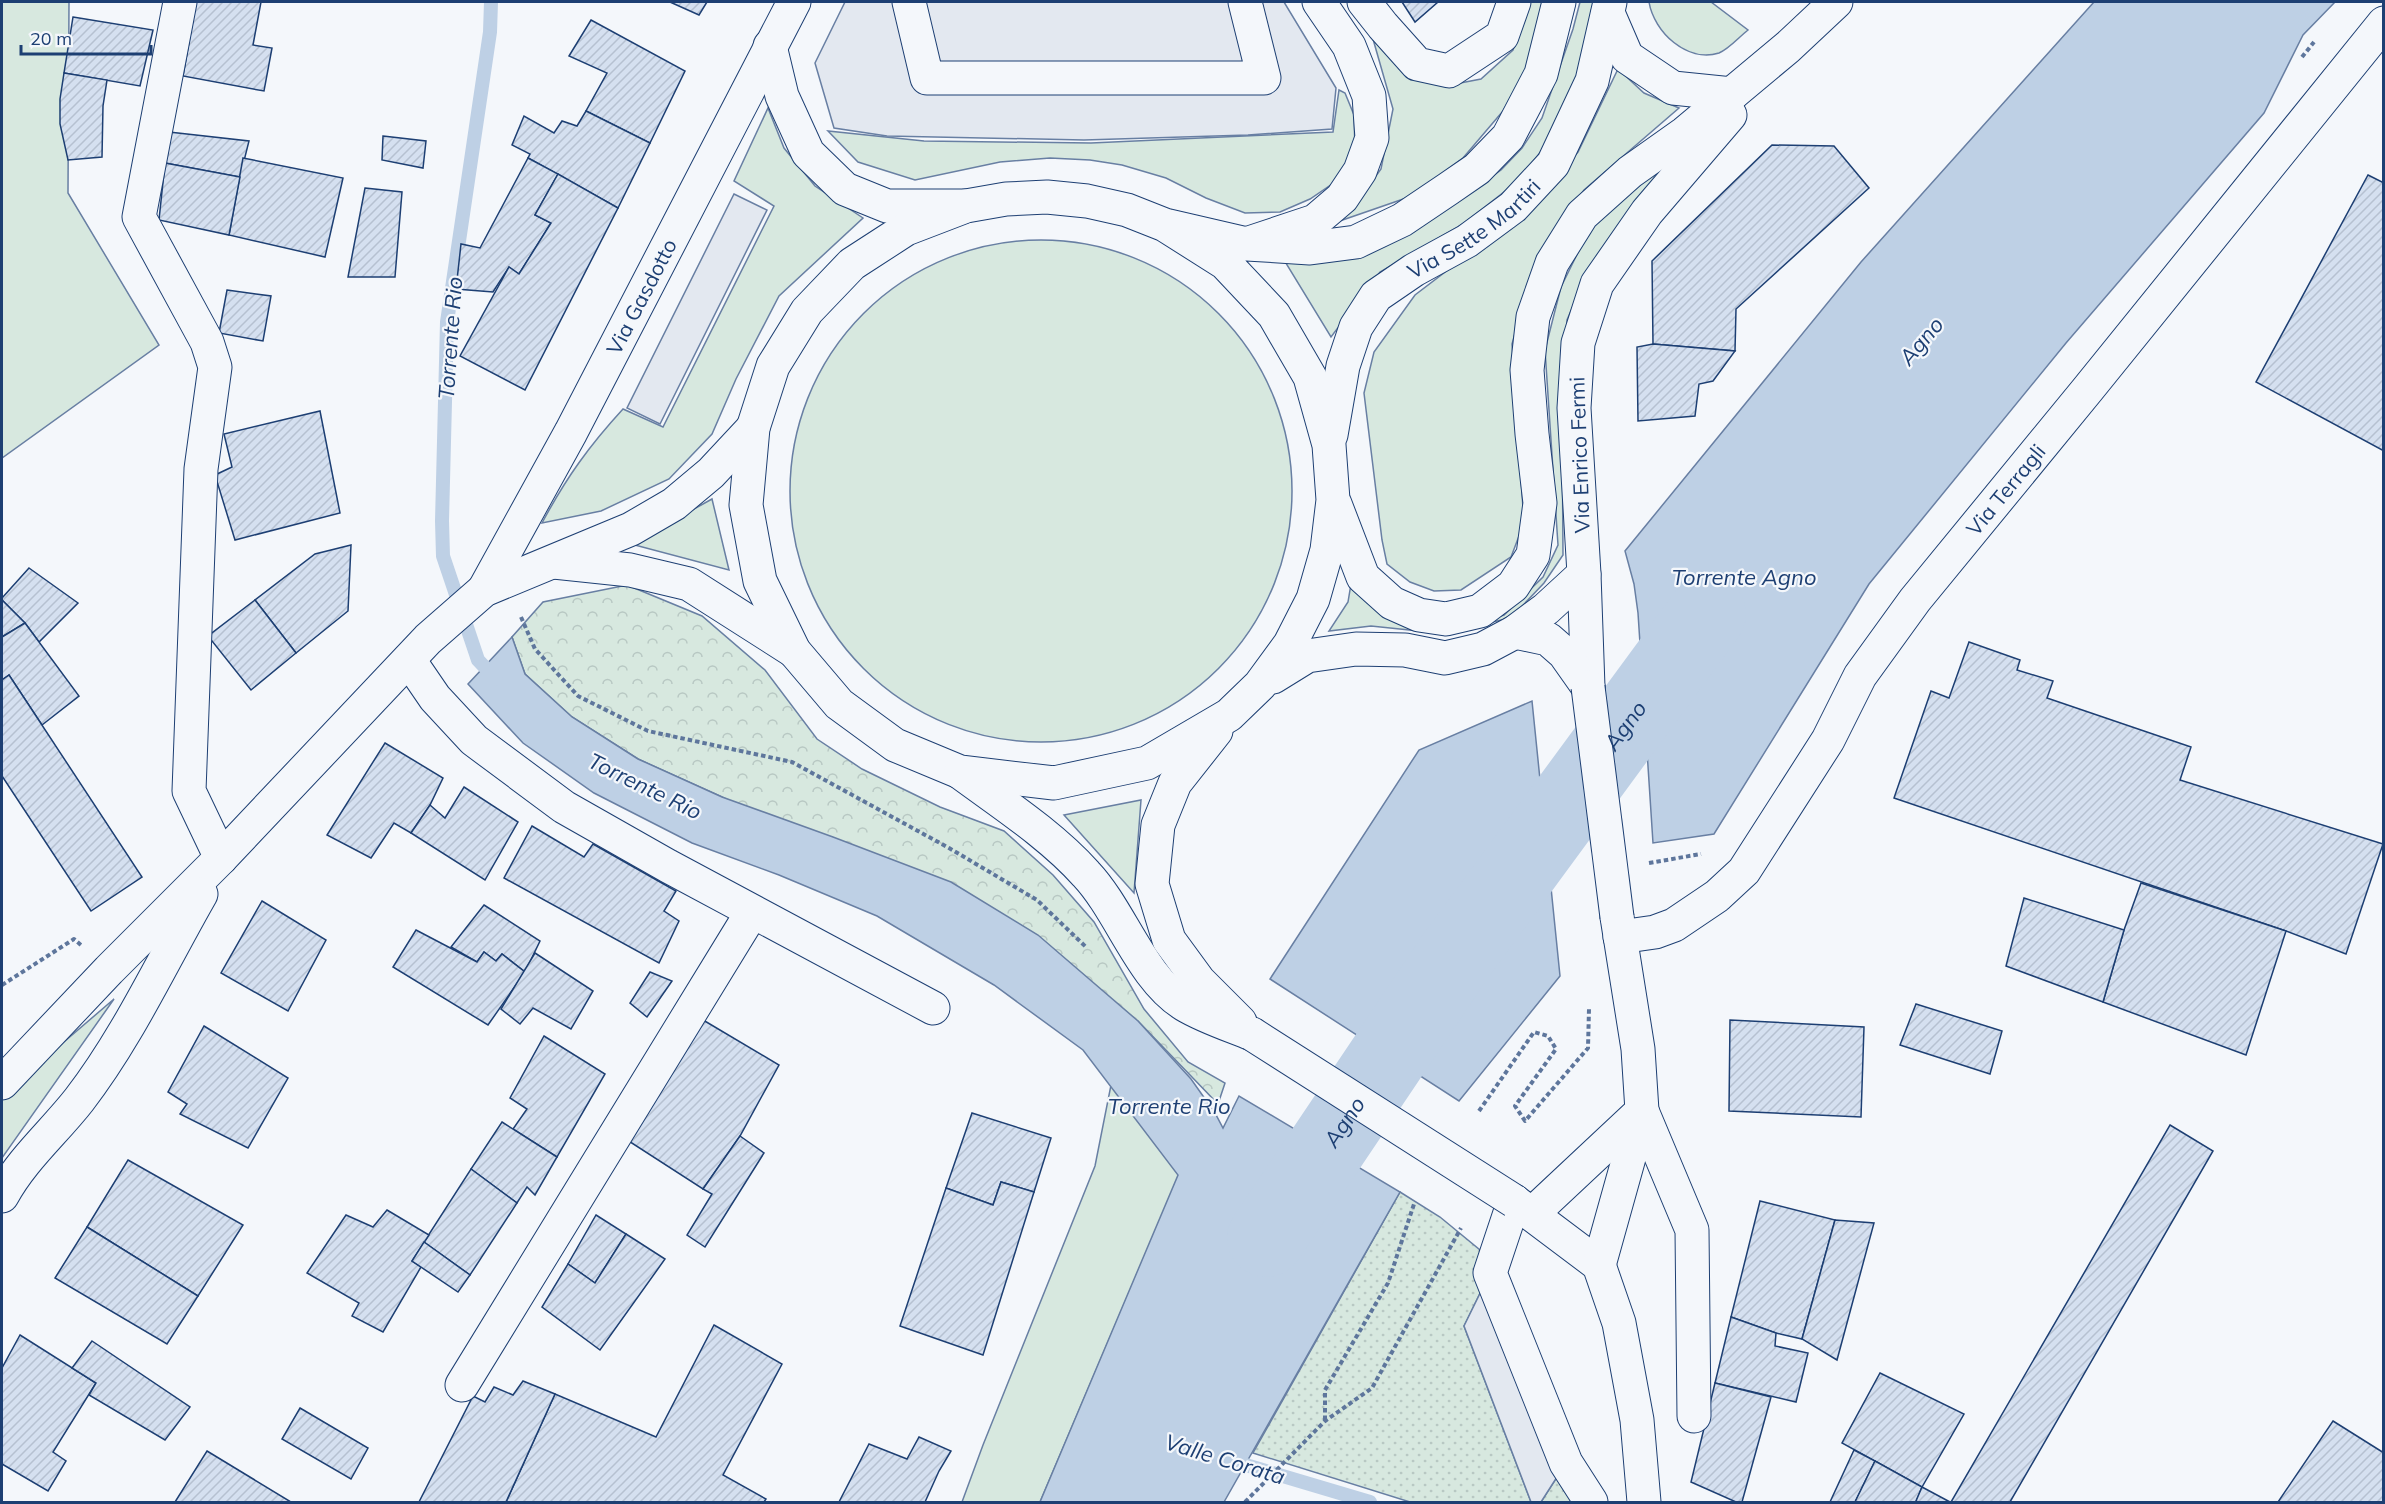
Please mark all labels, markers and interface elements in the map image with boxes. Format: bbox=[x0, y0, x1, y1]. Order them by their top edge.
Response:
scale bar bbox=[21, 18, 152, 56]
text: 20 m bbox=[30, 27, 72, 50]
street label: Via Sette Martiri bbox=[1403, 173, 1546, 284]
street label: Via Gasdotto bbox=[600, 234, 682, 359]
water label: Torrente Rio bbox=[432, 276, 468, 400]
water label: Agno bbox=[1892, 311, 1949, 372]
street label: Via Enrico Fermi bbox=[1563, 376, 1595, 534]
street label: Via Terragli bbox=[1960, 439, 2051, 541]
water label: Torrente Agno bbox=[1672, 563, 1816, 591]
water label: Agno bbox=[1597, 695, 1653, 757]
water label: Torrente Rio bbox=[584, 746, 706, 826]
water label: Agno bbox=[1317, 1091, 1371, 1153]
water label: Torrente Rio bbox=[1107, 1092, 1231, 1120]
water label: Valle Corata bbox=[1161, 1427, 1289, 1491]

